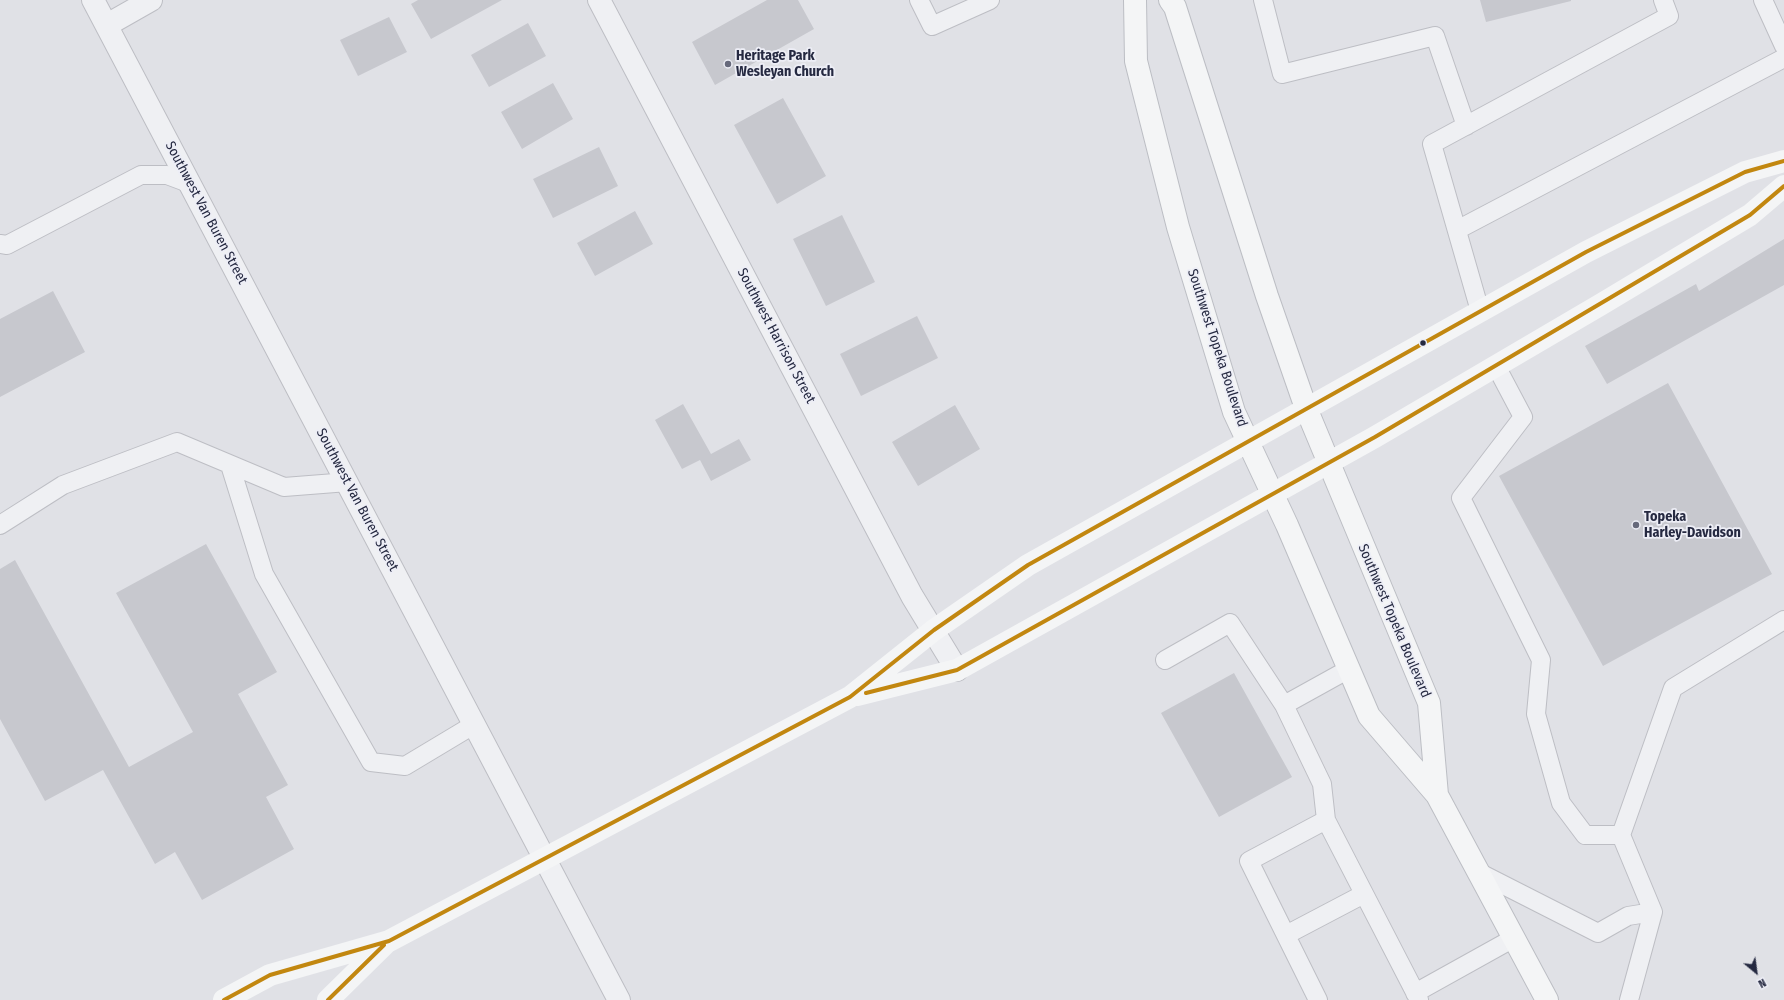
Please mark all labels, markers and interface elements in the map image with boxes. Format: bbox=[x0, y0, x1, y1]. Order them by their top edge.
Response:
place label: Heritage Park Wesleyan Church bbox=[736, 48, 834, 80]
marker: Heritage Park Wesleyan Church bbox=[723, 59, 733, 69]
street label: Southwest Van Buren Street bbox=[161, 139, 251, 287]
street label: Southwest Harrison Street bbox=[733, 266, 819, 406]
street label: Southwest Topeka Boulevard bbox=[1183, 267, 1251, 429]
unlabelled marker bbox=[1418, 338, 1428, 348]
street label: Southwest Van Buren Street bbox=[312, 426, 402, 574]
place label: Topeka Harley-Davidson bbox=[1644, 509, 1741, 542]
marker: Topeka Harley-Davidson bbox=[1631, 520, 1641, 530]
street label: Southwest Topeka Boulevard bbox=[1354, 542, 1434, 700]
north arrow bbox=[1736, 952, 1776, 992]
text: N bbox=[1756, 976, 1768, 990]

